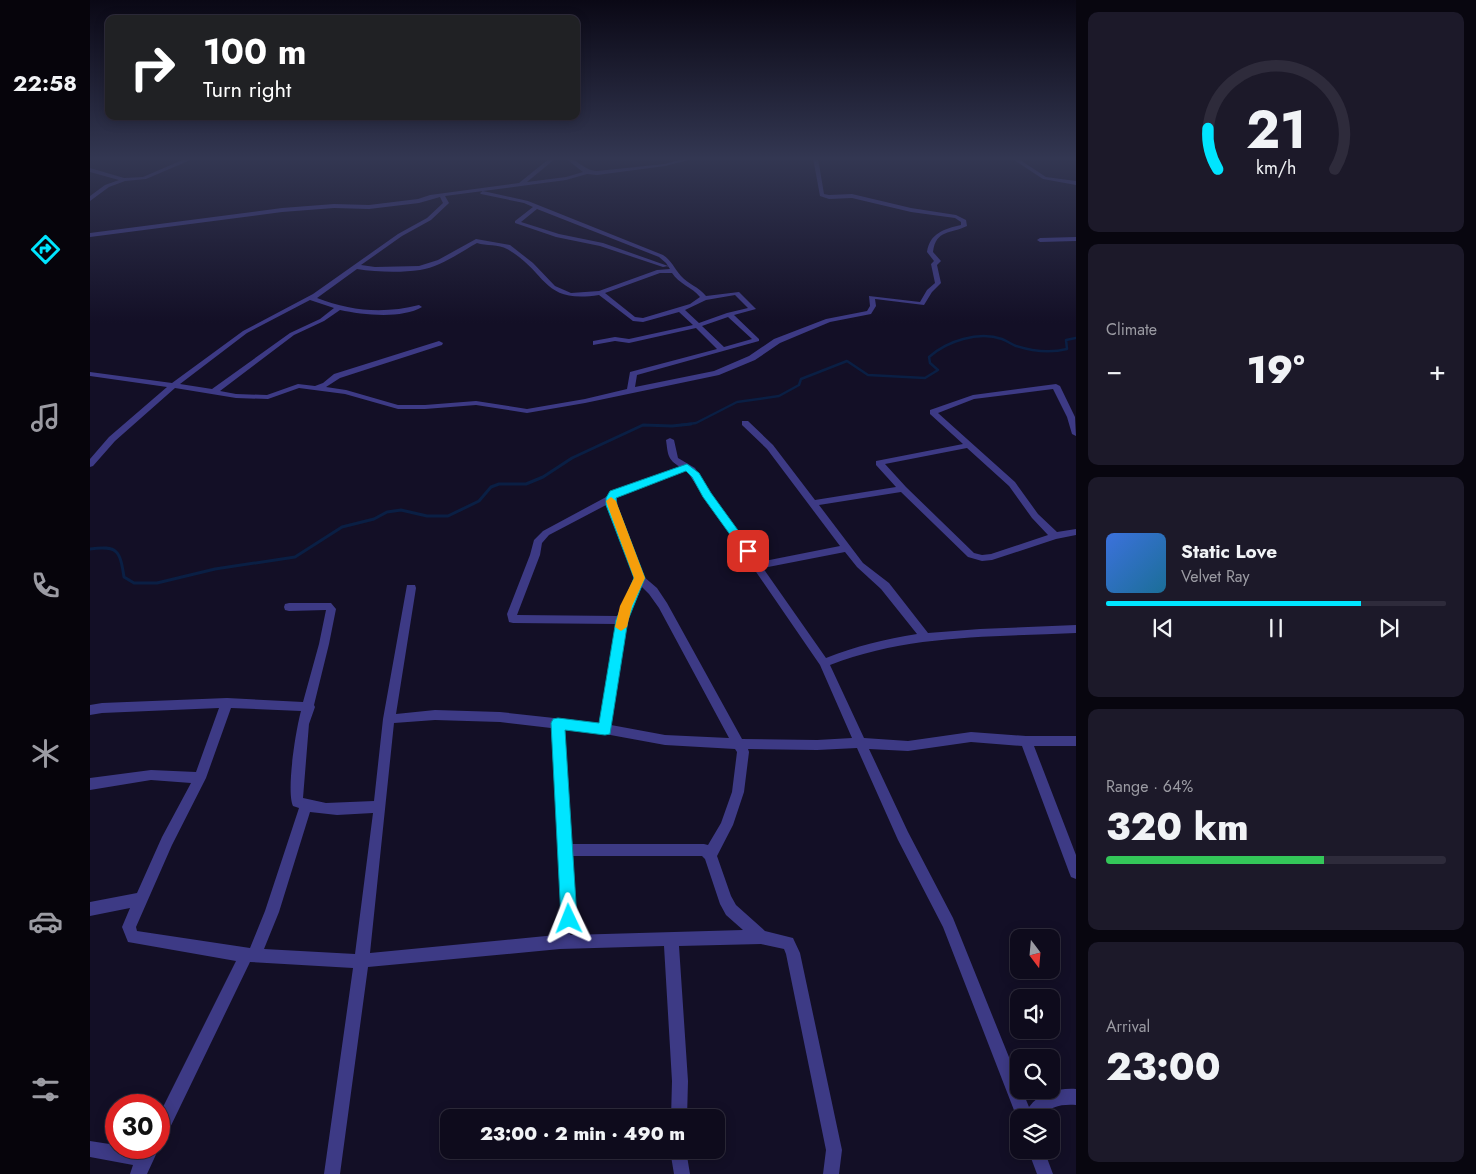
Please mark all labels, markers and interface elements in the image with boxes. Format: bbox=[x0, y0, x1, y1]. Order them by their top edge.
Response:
text: 100 m bbox=[203, 27, 306, 77]
icon: right bbox=[120, 35, 185, 100]
text: 22:58 bbox=[13, 67, 77, 99]
text: Turn right bbox=[203, 73, 291, 105]
text: 21 bbox=[1246, 92, 1306, 168]
text: km/h bbox=[1256, 155, 1296, 181]
icon: directions bbox=[28, 232, 63, 267]
text: Climate bbox=[1106, 318, 1157, 341]
text: 19° bbox=[1247, 342, 1305, 397]
text: − bbox=[1106, 350, 1123, 391]
text: + bbox=[1429, 350, 1446, 391]
icon: music bbox=[28, 400, 63, 435]
pin bbox=[727, 530, 769, 572]
icon: arrive bbox=[734, 537, 762, 565]
text: Static Love bbox=[1181, 538, 1277, 565]
text: Velvet Ray bbox=[1181, 565, 1250, 588]
icon: phone bbox=[28, 568, 63, 603]
icon: previous bbox=[1149, 614, 1177, 642]
icon: pause bbox=[1262, 614, 1290, 642]
icon: next bbox=[1375, 614, 1403, 642]
icon: climate bbox=[28, 736, 63, 771]
text: Range · 64% bbox=[1106, 775, 1193, 798]
text: 320 km bbox=[1106, 799, 1249, 854]
position arrow bbox=[542, 892, 594, 944]
icon: car bbox=[28, 904, 63, 939]
north arrow bbox=[1010, 929, 1060, 979]
map controls bbox=[1010, 929, 1060, 1159]
button: sound bbox=[1010, 989, 1060, 1039]
text: Arrival bbox=[1106, 1015, 1150, 1038]
text: 23:00 bbox=[1106, 1039, 1221, 1094]
button: search bbox=[1010, 1049, 1060, 1099]
icon: filters bbox=[28, 1072, 63, 1107]
speed limit sign: 30 bbox=[105, 1094, 170, 1159]
button: layers bbox=[1010, 1109, 1060, 1159]
text: 23:00 · 2 min · 490 m bbox=[480, 1120, 685, 1147]

